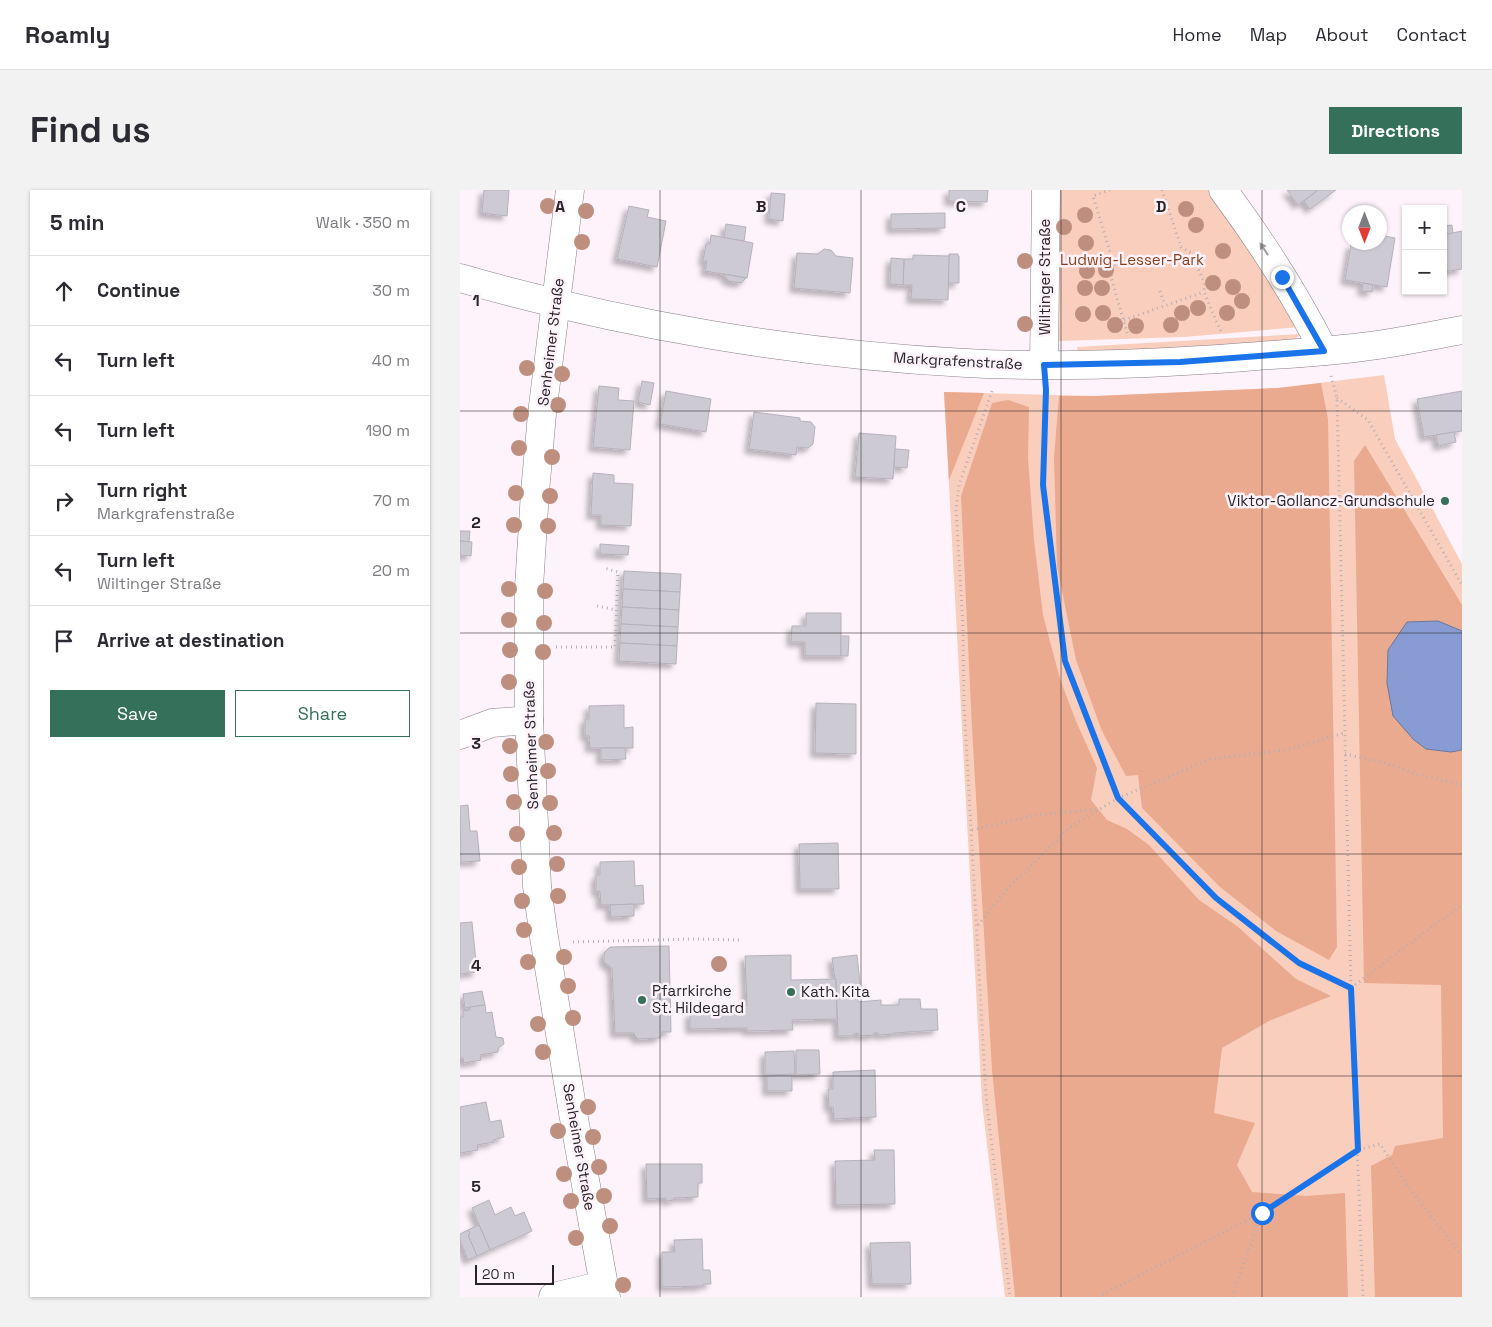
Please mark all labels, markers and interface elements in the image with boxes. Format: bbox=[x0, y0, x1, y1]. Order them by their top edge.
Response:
text: Roamly bbox=[25, 19, 110, 50]
text: Home bbox=[1173, 23, 1222, 46]
text: Map bbox=[1250, 23, 1287, 46]
text: About bbox=[1315, 23, 1369, 46]
text: Contact bbox=[1397, 23, 1467, 46]
button: Directions bbox=[1329, 107, 1462, 154]
text: Find us bbox=[30, 108, 151, 152]
text: A bbox=[555, 196, 565, 217]
text: B bbox=[756, 196, 766, 217]
text: C bbox=[956, 196, 966, 217]
text: D bbox=[1156, 196, 1166, 217]
north arrow bbox=[1342, 205, 1387, 250]
map controls bbox=[1402, 205, 1447, 295]
button: + bbox=[1402, 205, 1447, 250]
text: 5 min bbox=[50, 209, 104, 236]
text: Walk · 350 m bbox=[316, 212, 410, 233]
street label: Wiltinger Straße bbox=[1035, 219, 1054, 335]
one-way arrow bbox=[1259, 242, 1269, 255]
park label: Ludwig-Lesser-Park bbox=[1060, 250, 1204, 269]
button: − bbox=[1402, 250, 1447, 295]
route end bbox=[1271, 266, 1294, 289]
icon: ahead bbox=[50, 277, 78, 305]
street label: Senheimer Straße bbox=[533, 277, 568, 407]
text: Continue bbox=[97, 278, 180, 303]
text: 30 m bbox=[372, 280, 410, 301]
text: 1 bbox=[472, 290, 480, 311]
icon: left bbox=[50, 347, 78, 375]
text: Turn left bbox=[97, 348, 175, 373]
street label: Markgrafenstraße bbox=[893, 348, 1023, 373]
text: 40 m bbox=[372, 350, 410, 371]
icon: left bbox=[50, 417, 78, 445]
text: Turn left bbox=[97, 418, 175, 443]
text: 190 m bbox=[365, 420, 410, 441]
text: Turn right bbox=[97, 478, 187, 503]
icon: right bbox=[50, 487, 78, 515]
text: 70 m bbox=[373, 490, 410, 511]
place label: Viktor-Gollancz-Grundschule bbox=[1227, 491, 1435, 510]
marker: Viktor-Gollancz-Grundschule bbox=[1439, 495, 1451, 507]
text: Markgrafenstraße bbox=[97, 503, 235, 524]
text: 2 bbox=[471, 512, 481, 533]
text: Turn left bbox=[97, 548, 175, 573]
icon: left bbox=[50, 557, 78, 585]
text: 20 m bbox=[372, 560, 410, 581]
text: Wiltinger Straße bbox=[97, 573, 221, 594]
icon: arrive bbox=[50, 627, 78, 655]
text: Arrive at destination bbox=[97, 628, 285, 653]
street label: Senheimer Straße bbox=[519, 680, 542, 810]
button: Save bbox=[50, 690, 225, 737]
button: Share bbox=[235, 690, 410, 737]
text: 3 bbox=[471, 733, 481, 754]
text: 4 bbox=[471, 955, 481, 976]
place label: Pfarrkirche St. Hildegard bbox=[652, 981, 744, 1017]
place label: Kath. Kita bbox=[801, 982, 870, 1001]
marker: Kath. Kita bbox=[785, 986, 797, 998]
marker: Pfarrkirche St. Hildegard bbox=[636, 994, 648, 1006]
street label: Senheimer Straße bbox=[559, 1082, 600, 1212]
text: 5 bbox=[471, 1176, 481, 1197]
route start bbox=[1251, 1202, 1274, 1225]
scale bar bbox=[475, 1262, 554, 1285]
text: 20 m bbox=[482, 1265, 515, 1283]

